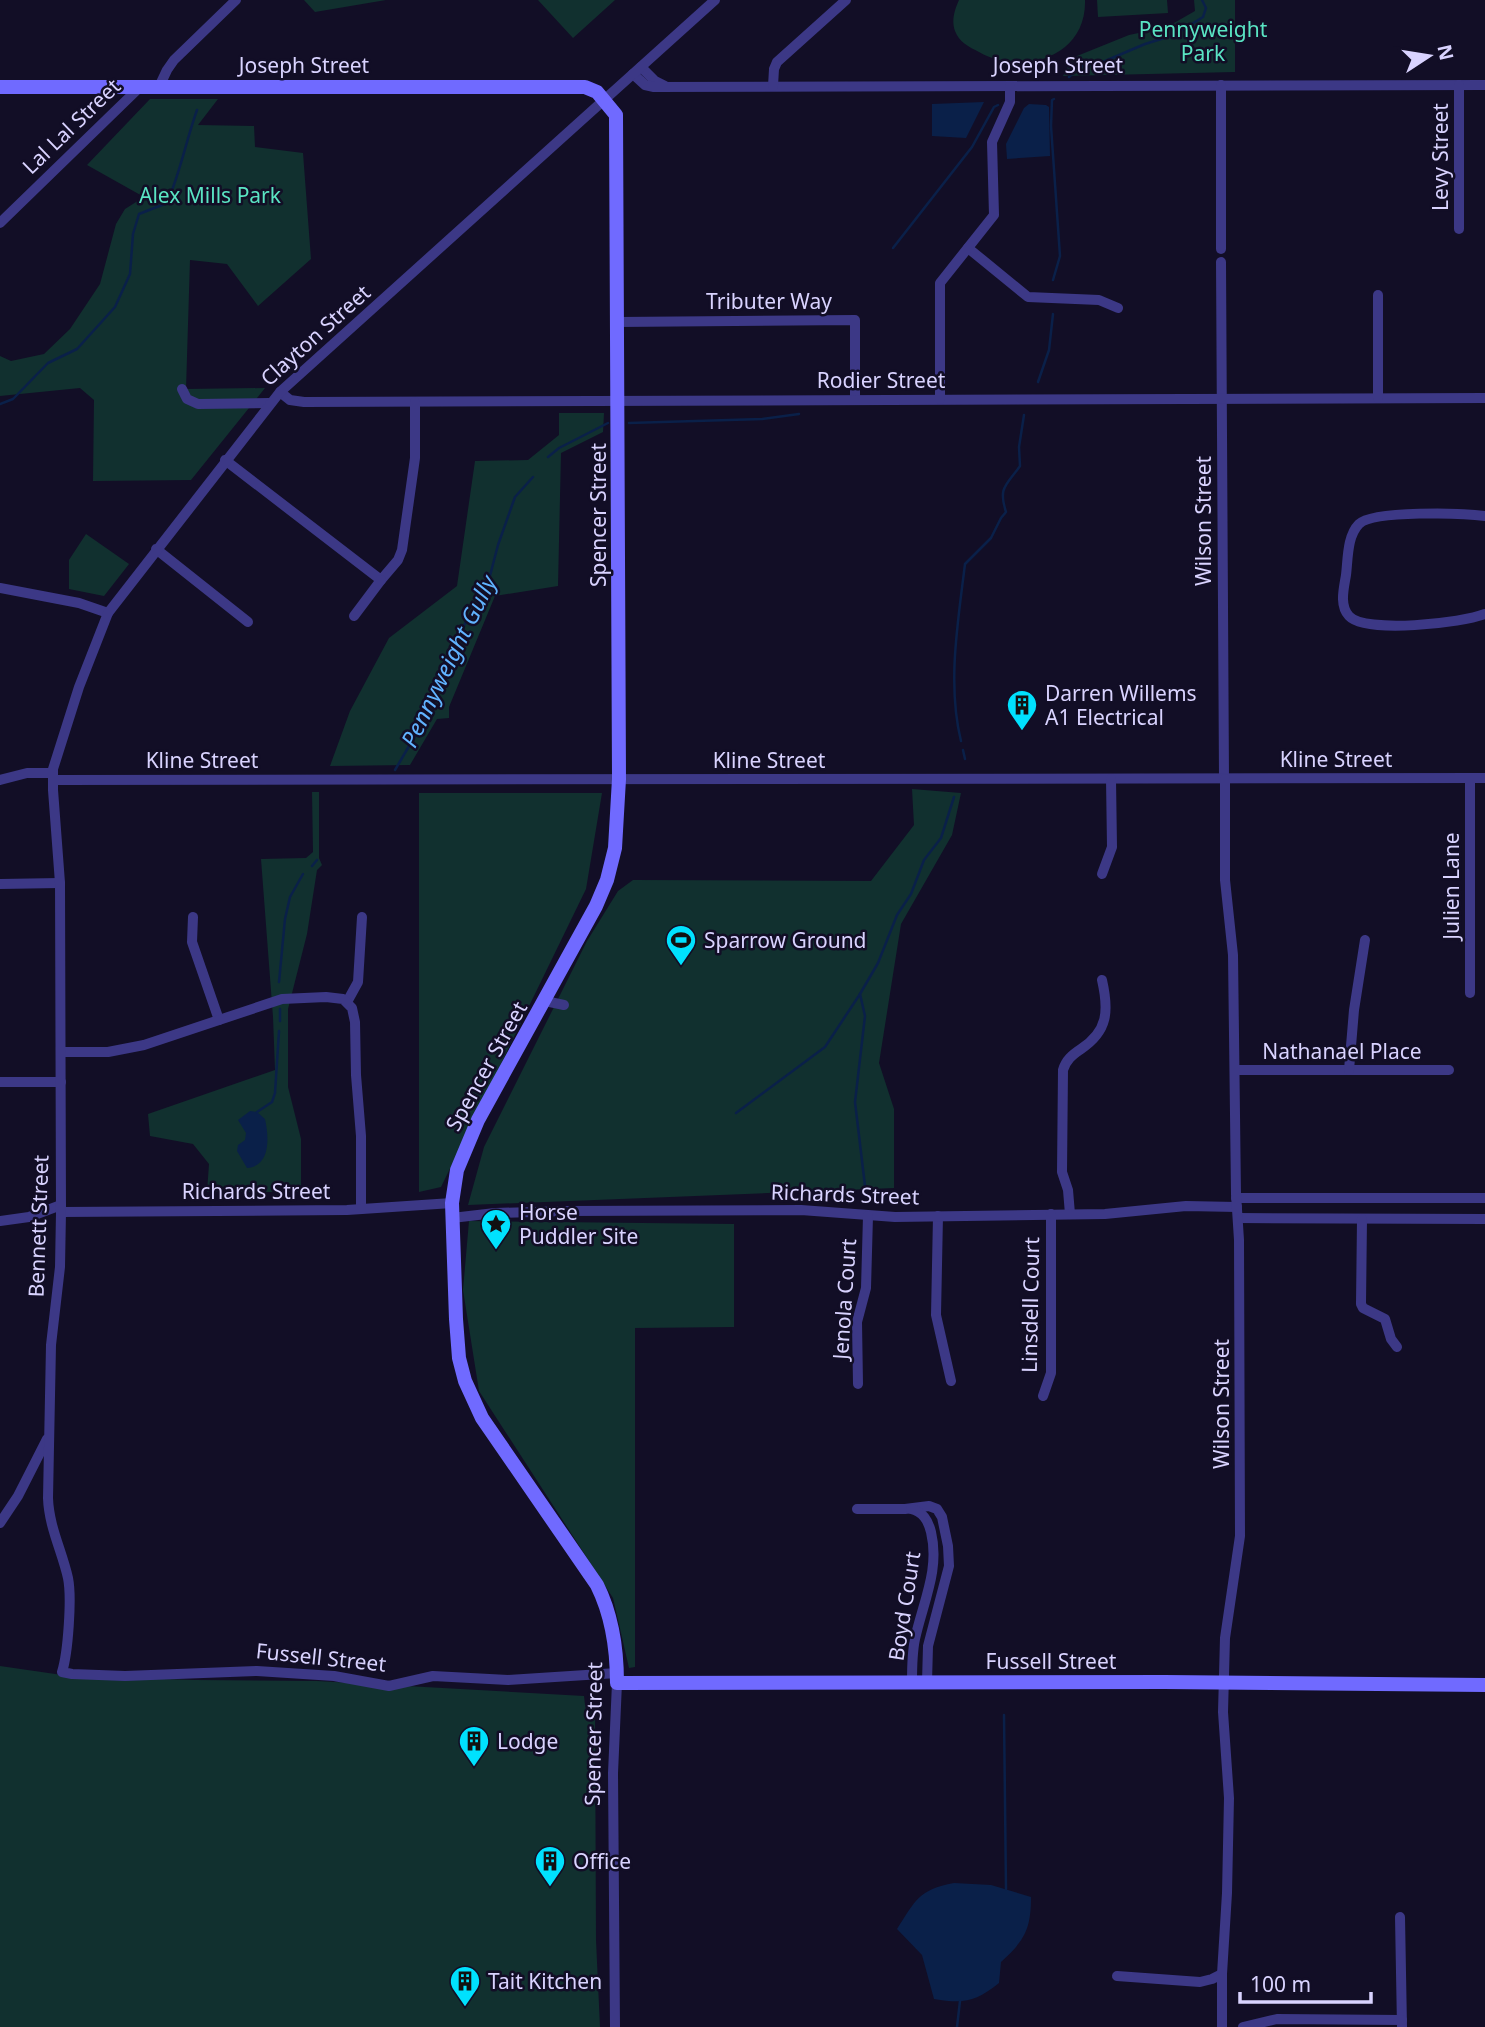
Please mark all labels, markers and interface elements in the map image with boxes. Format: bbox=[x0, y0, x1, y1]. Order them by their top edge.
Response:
park label: Pennyweight Park bbox=[1139, 15, 1268, 67]
north arrow bbox=[1394, 21, 1464, 91]
text: N bbox=[1431, 42, 1460, 63]
street label: Joseph Street bbox=[237, 51, 370, 79]
street label: Joseph Street bbox=[991, 51, 1124, 79]
street label: Lal Lal Street bbox=[16, 72, 126, 180]
street label: Levy Street bbox=[1426, 103, 1454, 211]
park label: Alex Mills Park bbox=[139, 181, 282, 209]
street label: Clayton Street bbox=[254, 278, 376, 392]
street label: Tributer Way bbox=[706, 287, 832, 315]
street label: Rodier Street bbox=[817, 366, 946, 394]
street label: Spencer Street bbox=[584, 443, 612, 587]
street label: Wilson Street bbox=[1189, 455, 1217, 586]
water label: Pennyweight Gully bbox=[392, 569, 504, 752]
place label: Darren Willems A1 Electrical bbox=[1045, 679, 1197, 731]
building icon: Darren Willems A1 Electrical bbox=[1005, 688, 1039, 732]
street label: Kline Street bbox=[1280, 745, 1393, 773]
street label: Kline Street bbox=[146, 746, 259, 774]
street label: Kline Street bbox=[713, 746, 826, 774]
street label: Julien Lane bbox=[1437, 832, 1465, 942]
sports icon: Sparrow Ground bbox=[664, 923, 698, 967]
place label: Sparrow Ground bbox=[704, 926, 867, 954]
street label: Spencer Street bbox=[439, 996, 533, 1136]
street label: Nathanael Place bbox=[1262, 1037, 1422, 1065]
street label: Bennett Street bbox=[22, 1154, 54, 1298]
street label: Richards Street bbox=[182, 1177, 331, 1205]
street label: Richards Street bbox=[770, 1177, 920, 1211]
place label: Horse Puddler Site bbox=[519, 1198, 638, 1250]
place icon: Horse Puddler Site bbox=[479, 1207, 513, 1251]
street label: Linsdell Court bbox=[1015, 1236, 1045, 1373]
street label: Jenola Court bbox=[826, 1237, 862, 1362]
street label: Wilson Street bbox=[1207, 1338, 1235, 1469]
street label: Boyd Court bbox=[882, 1549, 927, 1663]
street label: Fussell Street bbox=[255, 1636, 388, 1678]
street label: Fussell Street bbox=[986, 1647, 1117, 1675]
street label: Spencer Street bbox=[578, 1661, 608, 1806]
building icon: Lodge bbox=[457, 1724, 491, 1768]
place label: Lodge bbox=[497, 1727, 558, 1755]
building icon: Office bbox=[533, 1844, 567, 1888]
place label: Office bbox=[573, 1847, 631, 1875]
scale bar bbox=[1240, 1960, 1371, 2004]
building icon: Tait Kitchen bbox=[448, 1964, 482, 2008]
place label: Tait Kitchen bbox=[488, 1967, 602, 1995]
text: 100 m bbox=[1250, 1970, 1311, 1998]

